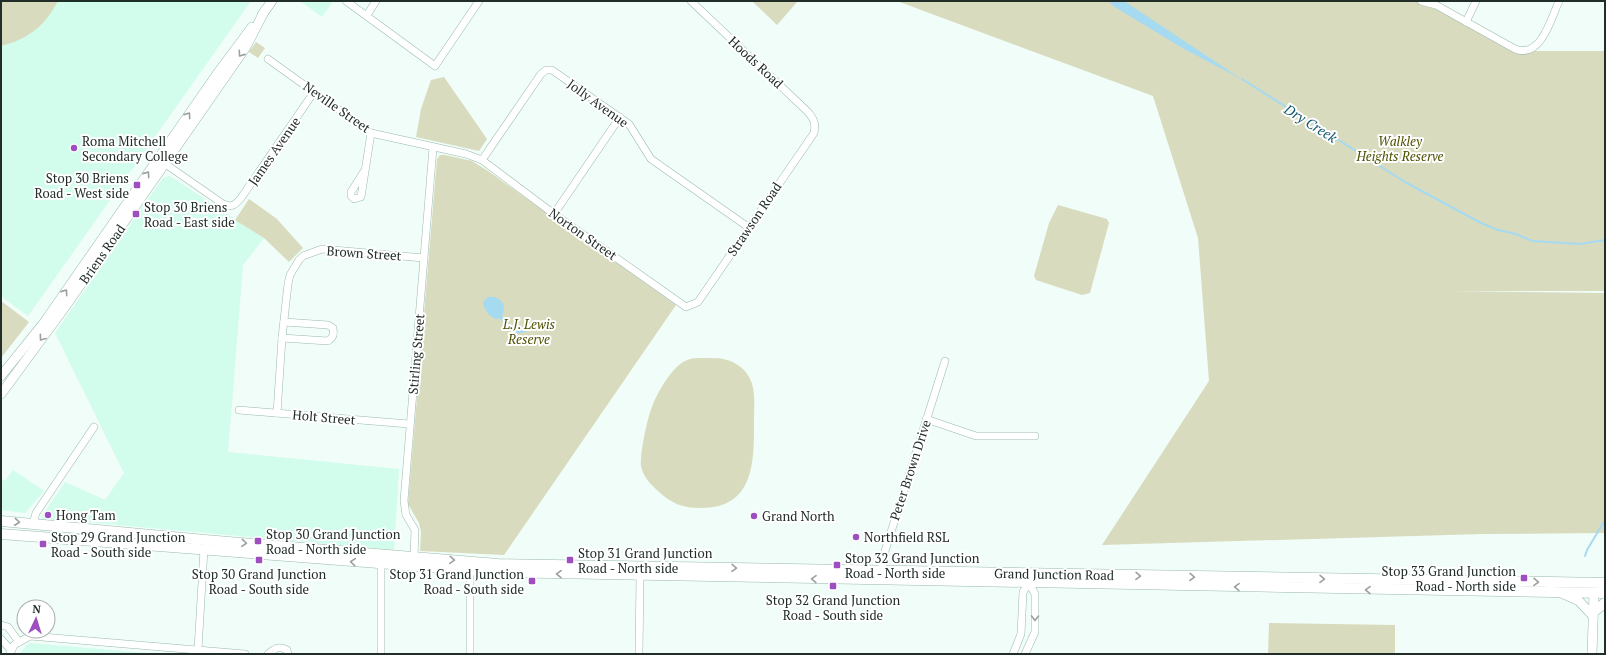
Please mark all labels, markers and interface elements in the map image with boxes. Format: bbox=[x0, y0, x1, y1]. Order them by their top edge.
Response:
street label: Hoods Road bbox=[725, 32, 787, 92]
one-way arrow bbox=[239, 50, 246, 57]
street label: Jolly Avenue bbox=[564, 75, 632, 131]
street label: Neville Street bbox=[300, 77, 374, 137]
water label: Dry Creek bbox=[1280, 99, 1341, 147]
one-way arrow bbox=[183, 113, 190, 120]
street label: James Avenue bbox=[244, 113, 304, 189]
place label: Roma Mitchell Secondary College bbox=[82, 132, 188, 165]
park label: Walkley Heights Reserve bbox=[1355, 132, 1444, 165]
marker: Roma Mitchell Secondary College bbox=[69, 143, 79, 153]
place label: Stop 30 Briens Road - West side bbox=[34, 169, 129, 202]
one-way arrow bbox=[142, 171, 150, 178]
street label: Strawson Road bbox=[723, 179, 785, 259]
marker: Stop 30 Briens Road - West side bbox=[132, 180, 142, 190]
place label: Stop 30 Briens Road - East side bbox=[144, 198, 235, 231]
street label: Norton Street bbox=[545, 204, 621, 264]
marker: Stop 30 Briens Road - East side bbox=[131, 209, 141, 219]
street label: Briens Road bbox=[75, 221, 129, 287]
street label: Brown Street bbox=[326, 241, 402, 265]
one-way arrow bbox=[60, 289, 68, 296]
street label: Stirling Street bbox=[404, 313, 429, 395]
park label: L.J. Lewis Reserve bbox=[502, 315, 555, 348]
one-way arrow bbox=[40, 334, 47, 341]
street label: Holt Street bbox=[292, 405, 356, 429]
street label: Peter Brown Drive bbox=[885, 417, 935, 523]
place label: Hong Tam bbox=[56, 506, 116, 524]
place label: Grand North bbox=[762, 507, 835, 525]
marker: Hong Tam bbox=[43, 510, 53, 520]
marker: Grand North bbox=[749, 511, 759, 521]
one-way arrow bbox=[14, 518, 20, 527]
place label: Stop 30 Grand Junction Road - North side bbox=[266, 525, 401, 558]
place label: Stop 29 Grand Junction Road - South side bbox=[51, 528, 186, 561]
place label: Northfield RSL bbox=[864, 528, 949, 546]
marker: Northfield RSL bbox=[851, 532, 861, 542]
marker: Stop 30 Grand Junction Road - North side bbox=[253, 536, 263, 546]
marker: Stop 29 Grand Junction Road - South side bbox=[38, 539, 48, 549]
one-way arrow bbox=[241, 539, 247, 548]
place label: Stop 31 Grand Junction Road - North side bbox=[578, 544, 713, 577]
place label: Stop 32 Grand Junction Road - North side bbox=[845, 549, 980, 582]
marker: Stop 30 Grand Junction Road - South side bbox=[254, 555, 264, 565]
marker: Stop 31 Grand Junction Road - North side bbox=[565, 555, 575, 565]
one-way arrow bbox=[449, 556, 456, 565]
one-way arrow bbox=[350, 557, 356, 566]
marker: Stop 32 Grand Junction Road - North side bbox=[832, 560, 842, 570]
place label: Stop 33 Grand Junction Road - North side bbox=[1382, 562, 1516, 595]
one-way arrow bbox=[731, 564, 737, 572]
street label: Grand Junction Road bbox=[994, 564, 1114, 584]
place label: Stop 30 Grand Junction Road - South side bbox=[192, 565, 326, 598]
place label: Stop 31 Grand Junction Road - South side bbox=[390, 565, 524, 598]
one-way arrow bbox=[556, 570, 562, 578]
one-way arrow bbox=[1135, 571, 1141, 580]
one-way arrow bbox=[1189, 572, 1195, 581]
marker: Stop 33 Grand Junction Road - North side bbox=[1519, 573, 1529, 583]
one-way arrow bbox=[811, 574, 817, 583]
one-way arrow bbox=[1319, 575, 1325, 583]
marker: Stop 31 Grand Junction Road - South side bbox=[527, 576, 537, 586]
one-way arrow bbox=[1533, 578, 1539, 586]
marker: Stop 32 Grand Junction Road - South side bbox=[828, 581, 838, 591]
one-way arrow bbox=[1234, 583, 1240, 591]
one-way arrow bbox=[1365, 585, 1371, 594]
place label: Stop 32 Grand Junction Road - South side bbox=[766, 591, 900, 624]
north arrow bbox=[16, 599, 56, 639]
text: N bbox=[32, 602, 42, 616]
one-way arrow bbox=[1031, 615, 1039, 621]

